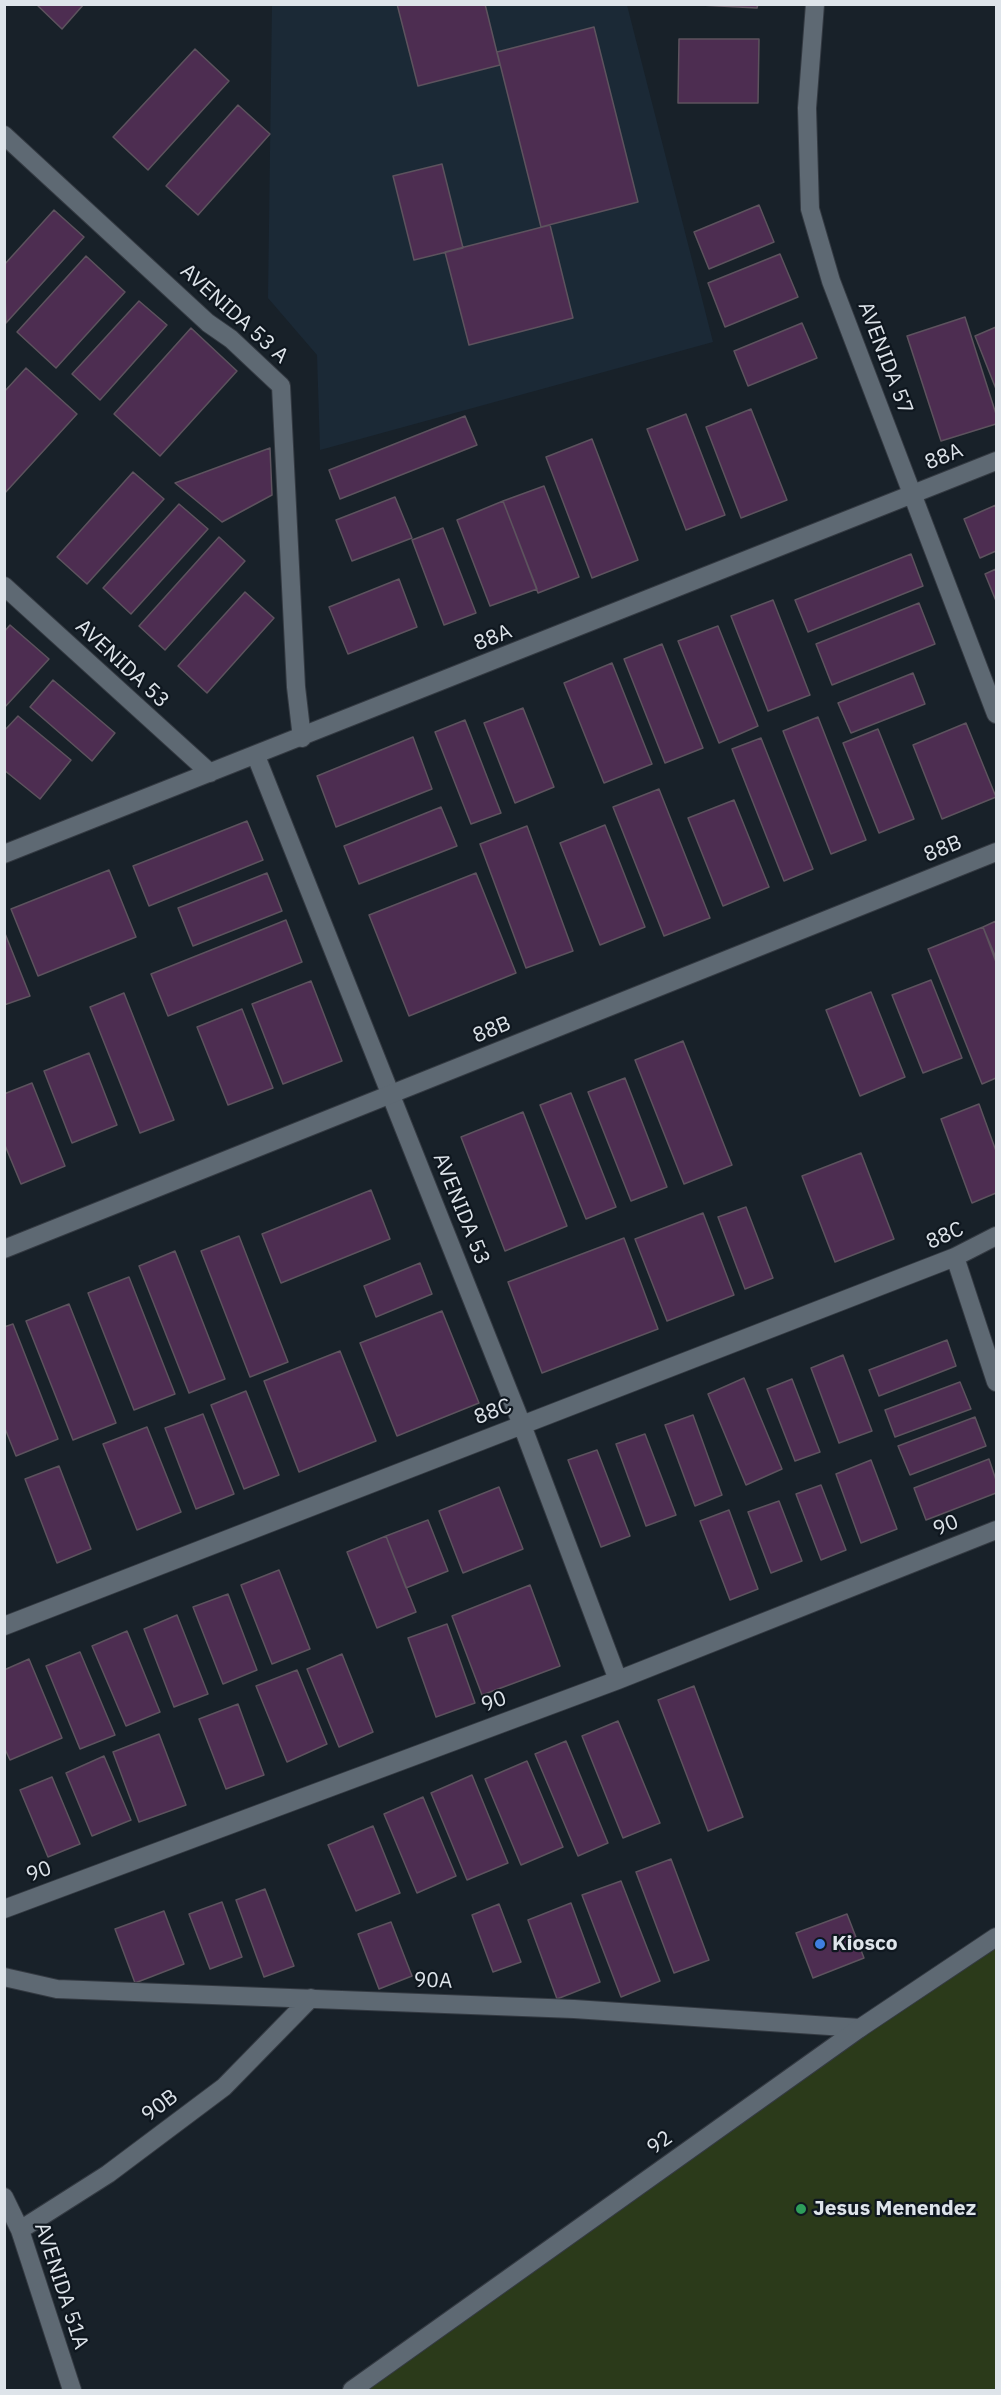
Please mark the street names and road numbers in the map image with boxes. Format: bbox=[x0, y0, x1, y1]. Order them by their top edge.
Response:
street label: AVENIDA 53 A bbox=[175, 259, 293, 369]
street label: AVENIDA 57 bbox=[852, 298, 918, 418]
street label: 88A bbox=[921, 438, 967, 476]
street label: AVENIDA 53 bbox=[70, 614, 174, 714]
street label: 88A bbox=[470, 619, 516, 657]
street label: 88B bbox=[920, 830, 966, 868]
street label: 88B bbox=[469, 1011, 515, 1049]
street label: AVENIDA 53 bbox=[427, 1149, 495, 1269]
street label: 88C bbox=[922, 1217, 968, 1255]
street label: 88C bbox=[471, 1393, 515, 1431]
street label: 90 bbox=[930, 1510, 962, 1542]
street label: 90 bbox=[478, 1686, 510, 1718]
street label: 90 bbox=[23, 1856, 55, 1888]
street label: 90A bbox=[413, 1968, 453, 1994]
street label: 90B bbox=[137, 2084, 183, 2128]
street label: 92 bbox=[642, 2125, 678, 2161]
street label: AVENIDA 51A bbox=[29, 2219, 93, 2353]

